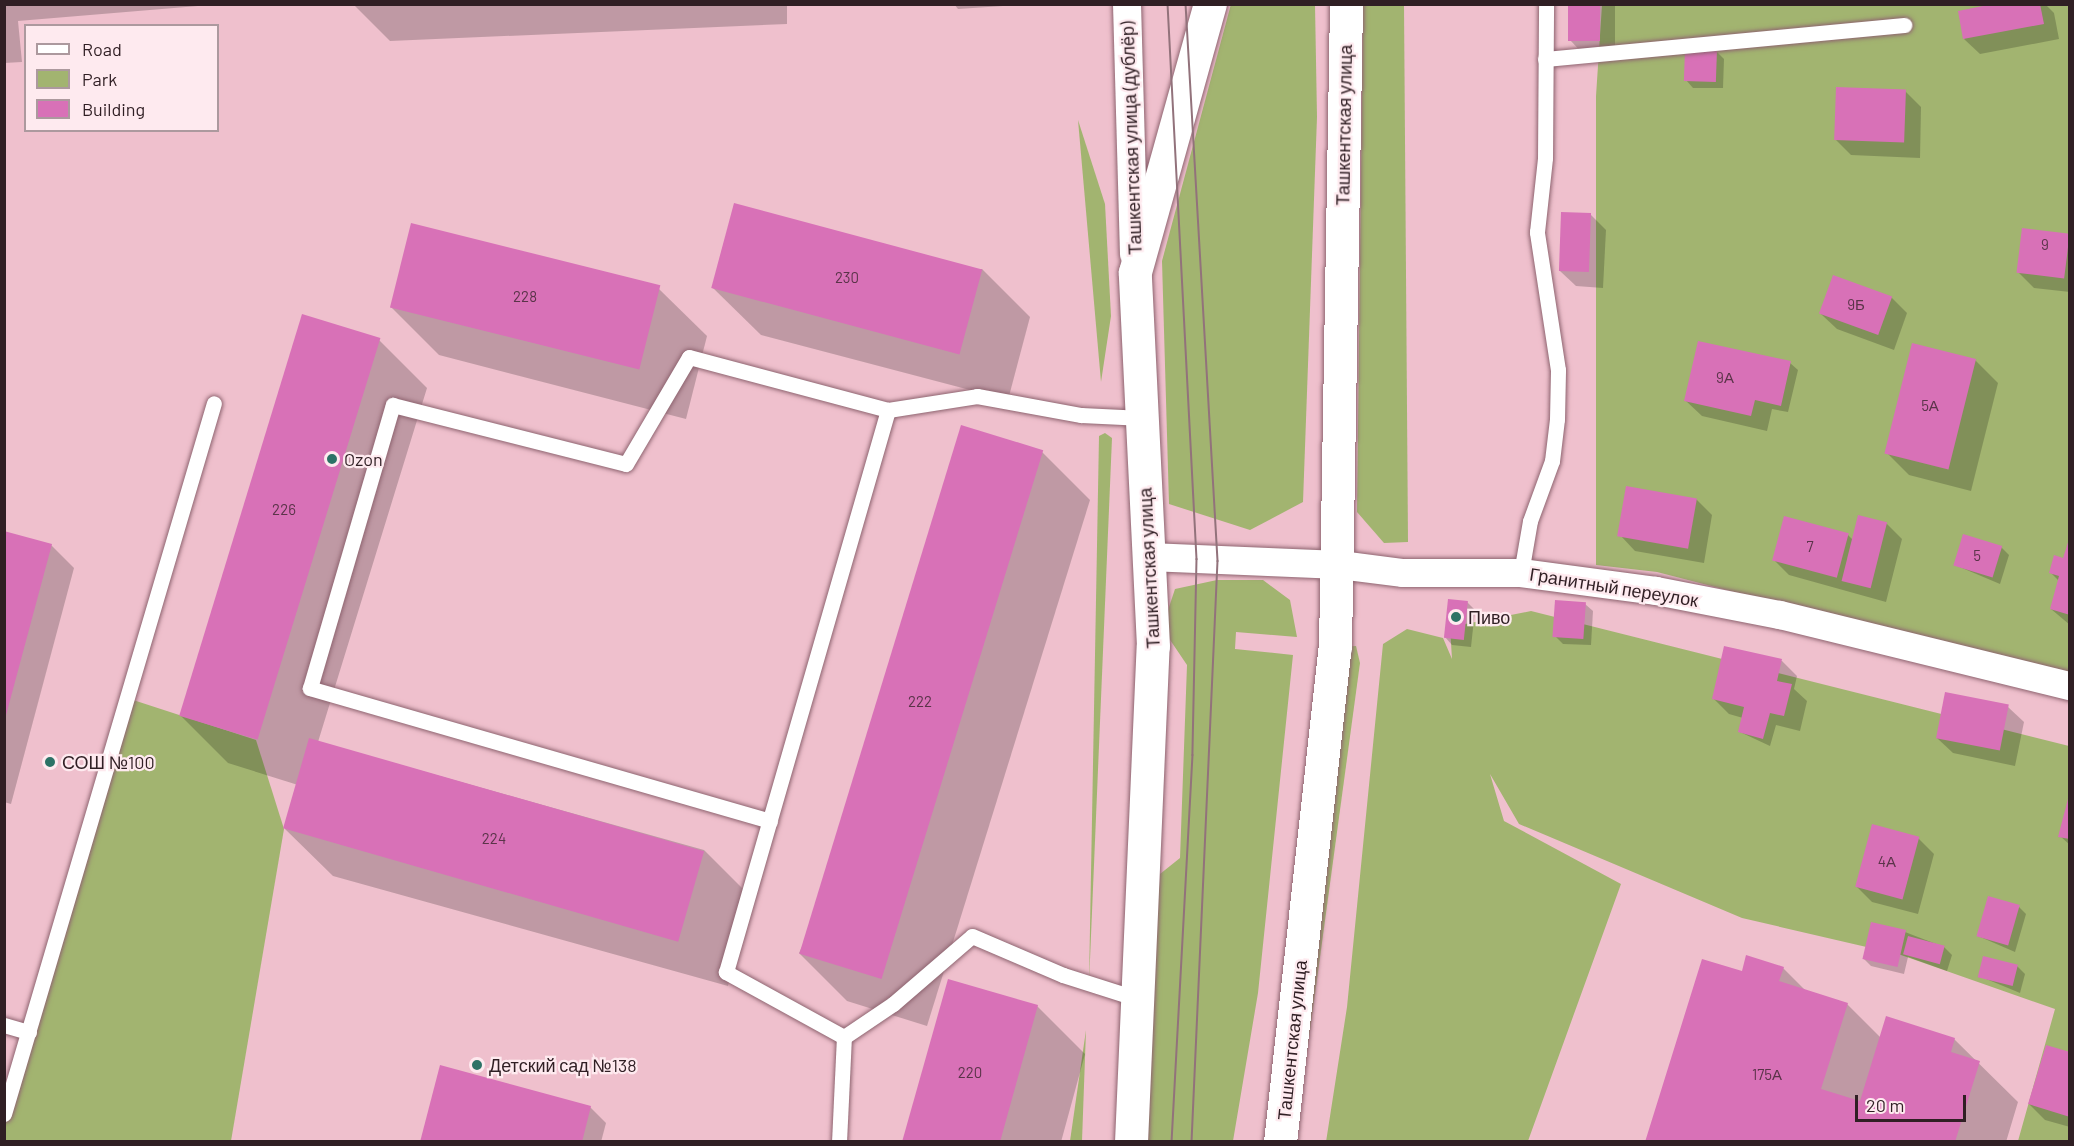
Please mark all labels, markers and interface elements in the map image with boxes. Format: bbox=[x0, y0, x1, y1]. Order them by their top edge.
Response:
street label: Ташкентская улица (дублёр) bbox=[1116, 21, 1146, 255]
legend bbox=[24, 24, 219, 132]
text: Road bbox=[82, 38, 122, 60]
street label: Ташкентская улица bbox=[1332, 44, 1356, 206]
text: Park bbox=[82, 68, 117, 90]
text: Building bbox=[82, 98, 145, 120]
house number: 9 bbox=[2041, 236, 2049, 254]
house number: 230 bbox=[835, 269, 859, 287]
house number: 228 bbox=[513, 288, 537, 306]
house number: 9Б bbox=[1847, 296, 1865, 314]
house number: 9А bbox=[1716, 369, 1734, 387]
house number: 5А bbox=[1921, 397, 1939, 415]
place label: Ozon bbox=[344, 448, 383, 470]
marker: Ozon bbox=[325, 452, 339, 466]
street label: Ташкентская улица bbox=[1134, 487, 1164, 649]
house number: 226 bbox=[272, 501, 296, 519]
house number: 7 bbox=[1806, 538, 1814, 556]
house number: 5 bbox=[1973, 547, 1981, 565]
street label: Гранитный переулок bbox=[1528, 563, 1700, 611]
place label: Пиво bbox=[1468, 606, 1510, 628]
marker: Пиво bbox=[1449, 610, 1463, 624]
house number: 222 bbox=[908, 693, 932, 711]
place label: СОШ №100 bbox=[62, 751, 155, 773]
marker: СОШ №100 bbox=[43, 755, 57, 769]
house number: 224 bbox=[482, 830, 506, 848]
house number: 4А bbox=[1878, 853, 1896, 871]
street label: Ташкентская улица bbox=[1273, 959, 1311, 1121]
place label: Детский сад №138 bbox=[489, 1054, 637, 1076]
marker: Детский сад №138 bbox=[470, 1058, 484, 1072]
house number: 220 bbox=[958, 1064, 982, 1082]
house number: 175А bbox=[1752, 1066, 1782, 1084]
scale bar bbox=[1858, 1083, 1969, 1121]
text: 20 m bbox=[1866, 1094, 1904, 1116]

